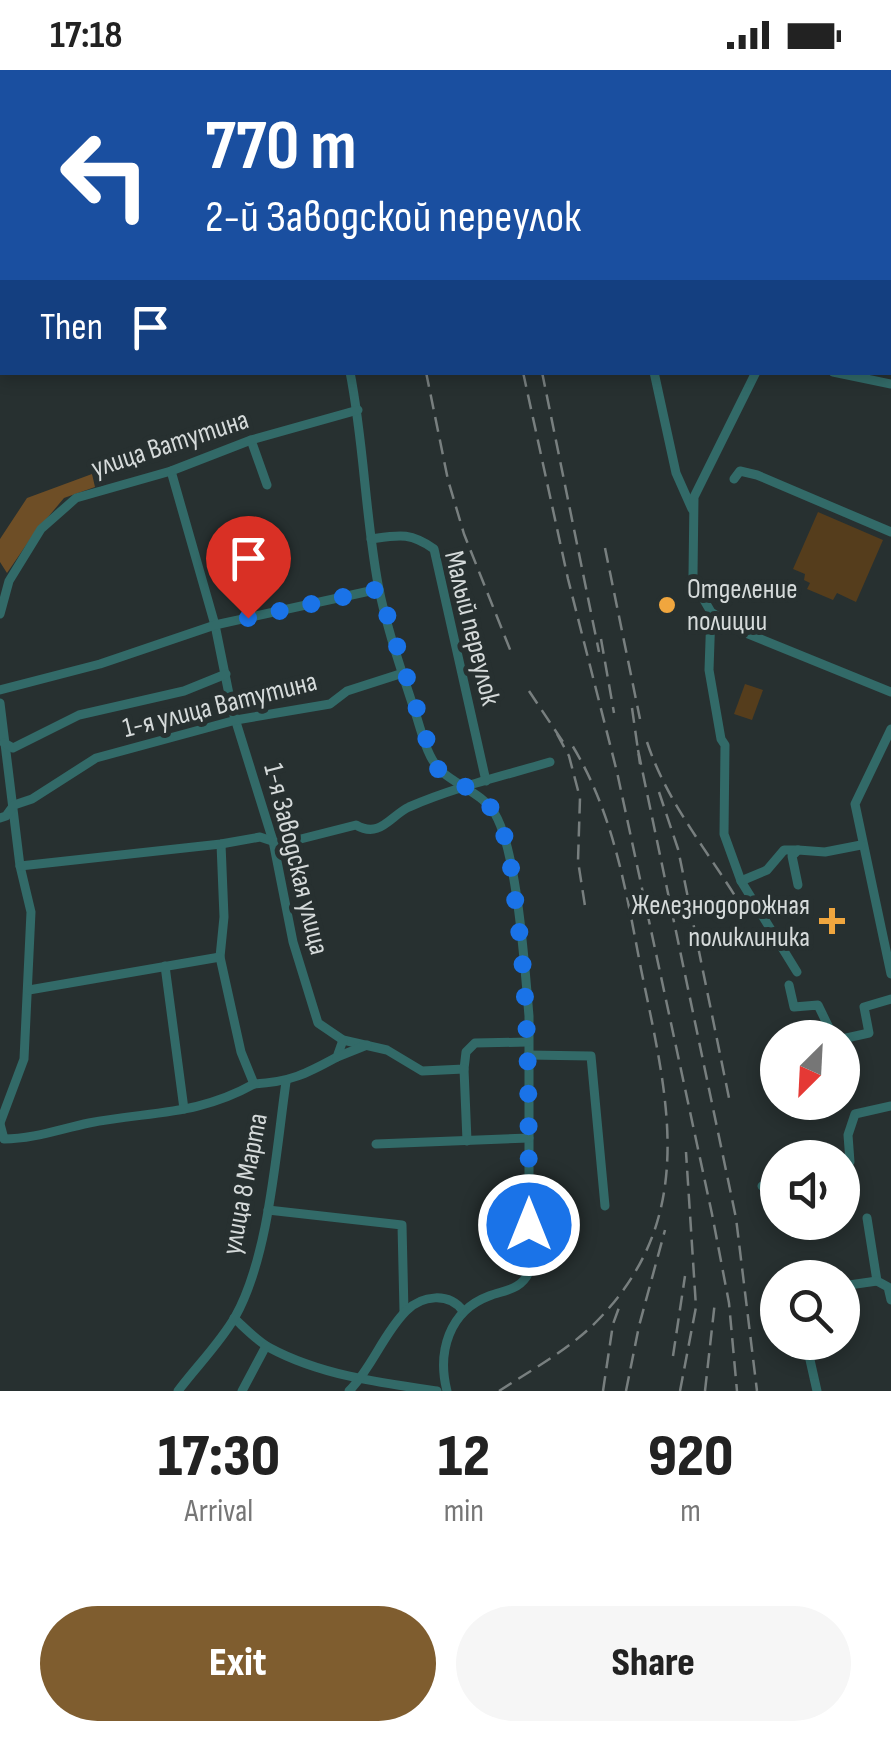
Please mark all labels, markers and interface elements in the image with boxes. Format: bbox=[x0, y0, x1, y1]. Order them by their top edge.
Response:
text: 17:18 bbox=[50, 13, 122, 58]
text: 770 m bbox=[205, 105, 357, 189]
icon: left bbox=[40, 110, 170, 240]
text: 2-й Заводской переулок bbox=[205, 190, 581, 245]
icon: arrive bbox=[123, 300, 178, 355]
text: Then bbox=[40, 305, 103, 350]
street label: улица Ватутина bbox=[87, 403, 253, 485]
pin bbox=[206, 516, 291, 619]
icon: arrive bbox=[221, 531, 276, 586]
street label: Малый переулок bbox=[437, 547, 507, 709]
place label: Отделение полиции bbox=[687, 573, 797, 638]
marker: Отделение полиции bbox=[656, 594, 678, 616]
street label: 1-я улица Ватутина bbox=[120, 665, 320, 745]
street label: 1-я Заводская улица bbox=[256, 760, 336, 958]
place label: Железнодорожная поликлиника bbox=[631, 889, 810, 954]
marker: Железнодорожная поликлиника bbox=[819, 908, 845, 934]
north arrow bbox=[760, 1020, 860, 1120]
map controls bbox=[760, 1020, 860, 1360]
street label: улица 8 Марта bbox=[215, 1110, 275, 1258]
button: sound bbox=[760, 1140, 860, 1240]
position arrow bbox=[477, 1173, 581, 1277]
button: search bbox=[760, 1260, 860, 1360]
text: 17:30 bbox=[158, 1421, 280, 1493]
text: 12 bbox=[438, 1421, 490, 1493]
text: 920 bbox=[648, 1421, 733, 1493]
text: Arrival bbox=[184, 1492, 253, 1531]
text: min bbox=[444, 1492, 484, 1531]
text: m bbox=[680, 1492, 701, 1531]
button: Exit bbox=[40, 1606, 436, 1721]
button: Share bbox=[456, 1606, 851, 1721]

